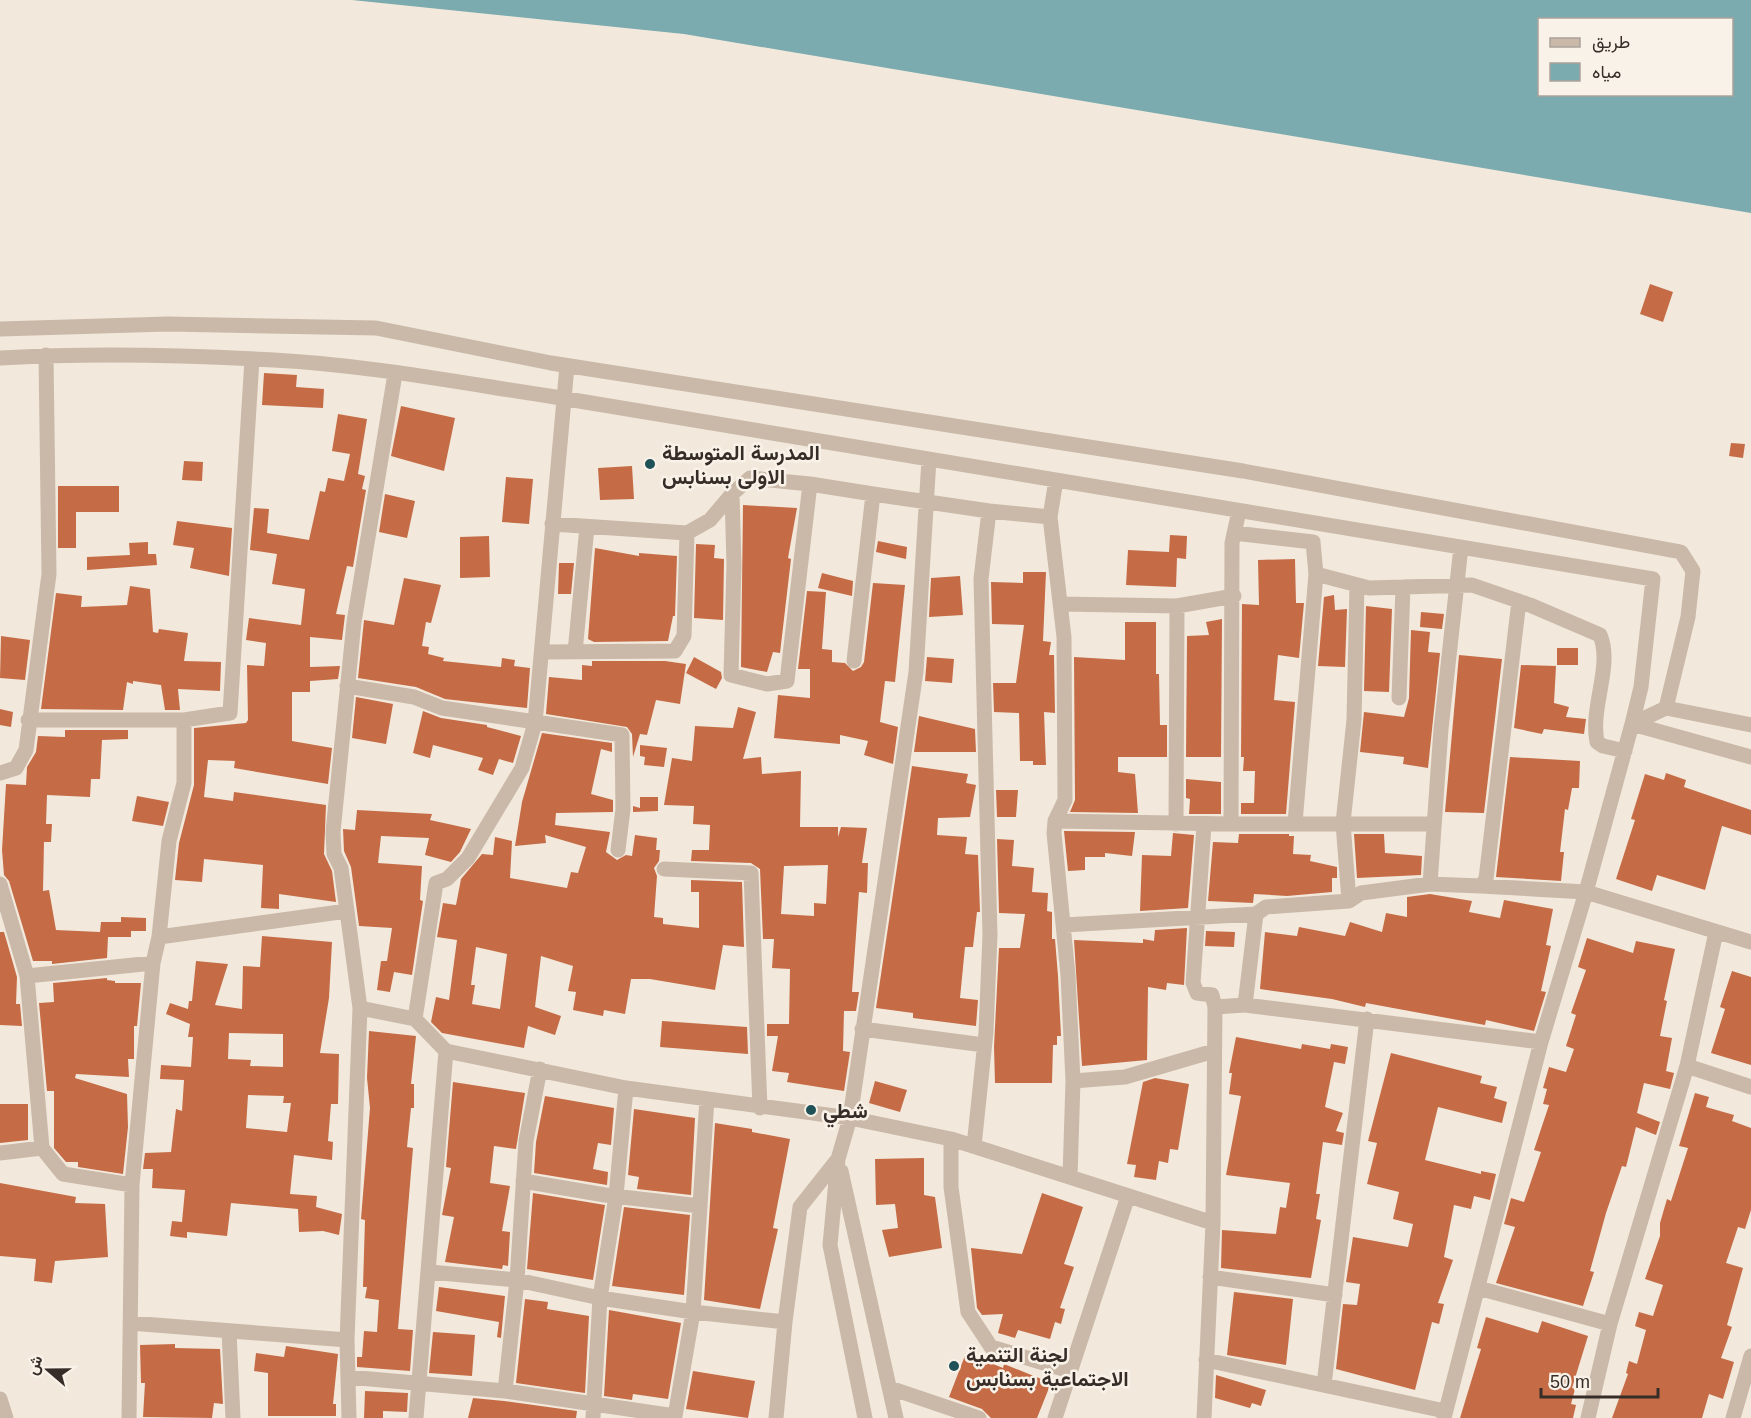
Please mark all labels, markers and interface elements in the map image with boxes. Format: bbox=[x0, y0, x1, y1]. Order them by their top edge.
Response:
legend bbox=[1538, 18, 1733, 96]
text: طريق bbox=[1592, 32, 1630, 53]
text: مياه bbox=[1592, 62, 1621, 82]
place label: المدرسة المتوسطة الاولى بسنابس bbox=[662, 441, 820, 490]
marker: المدرسة المتوسطة الاولى بسنابس bbox=[643, 457, 657, 471]
place label: شطي bbox=[823, 1099, 868, 1128]
marker: شطي bbox=[804, 1103, 818, 1117]
north arrow bbox=[18, 1340, 78, 1400]
place label: لجنة التنمية الاجتماعية بسنابس bbox=[966, 1343, 1129, 1391]
text: ش bbox=[23, 1353, 47, 1377]
marker: لجنة التنمية الاجتماعية بسنابس bbox=[947, 1359, 961, 1373]
scale bar bbox=[1541, 1361, 1658, 1399]
text: 50 m bbox=[1550, 1372, 1590, 1392]

